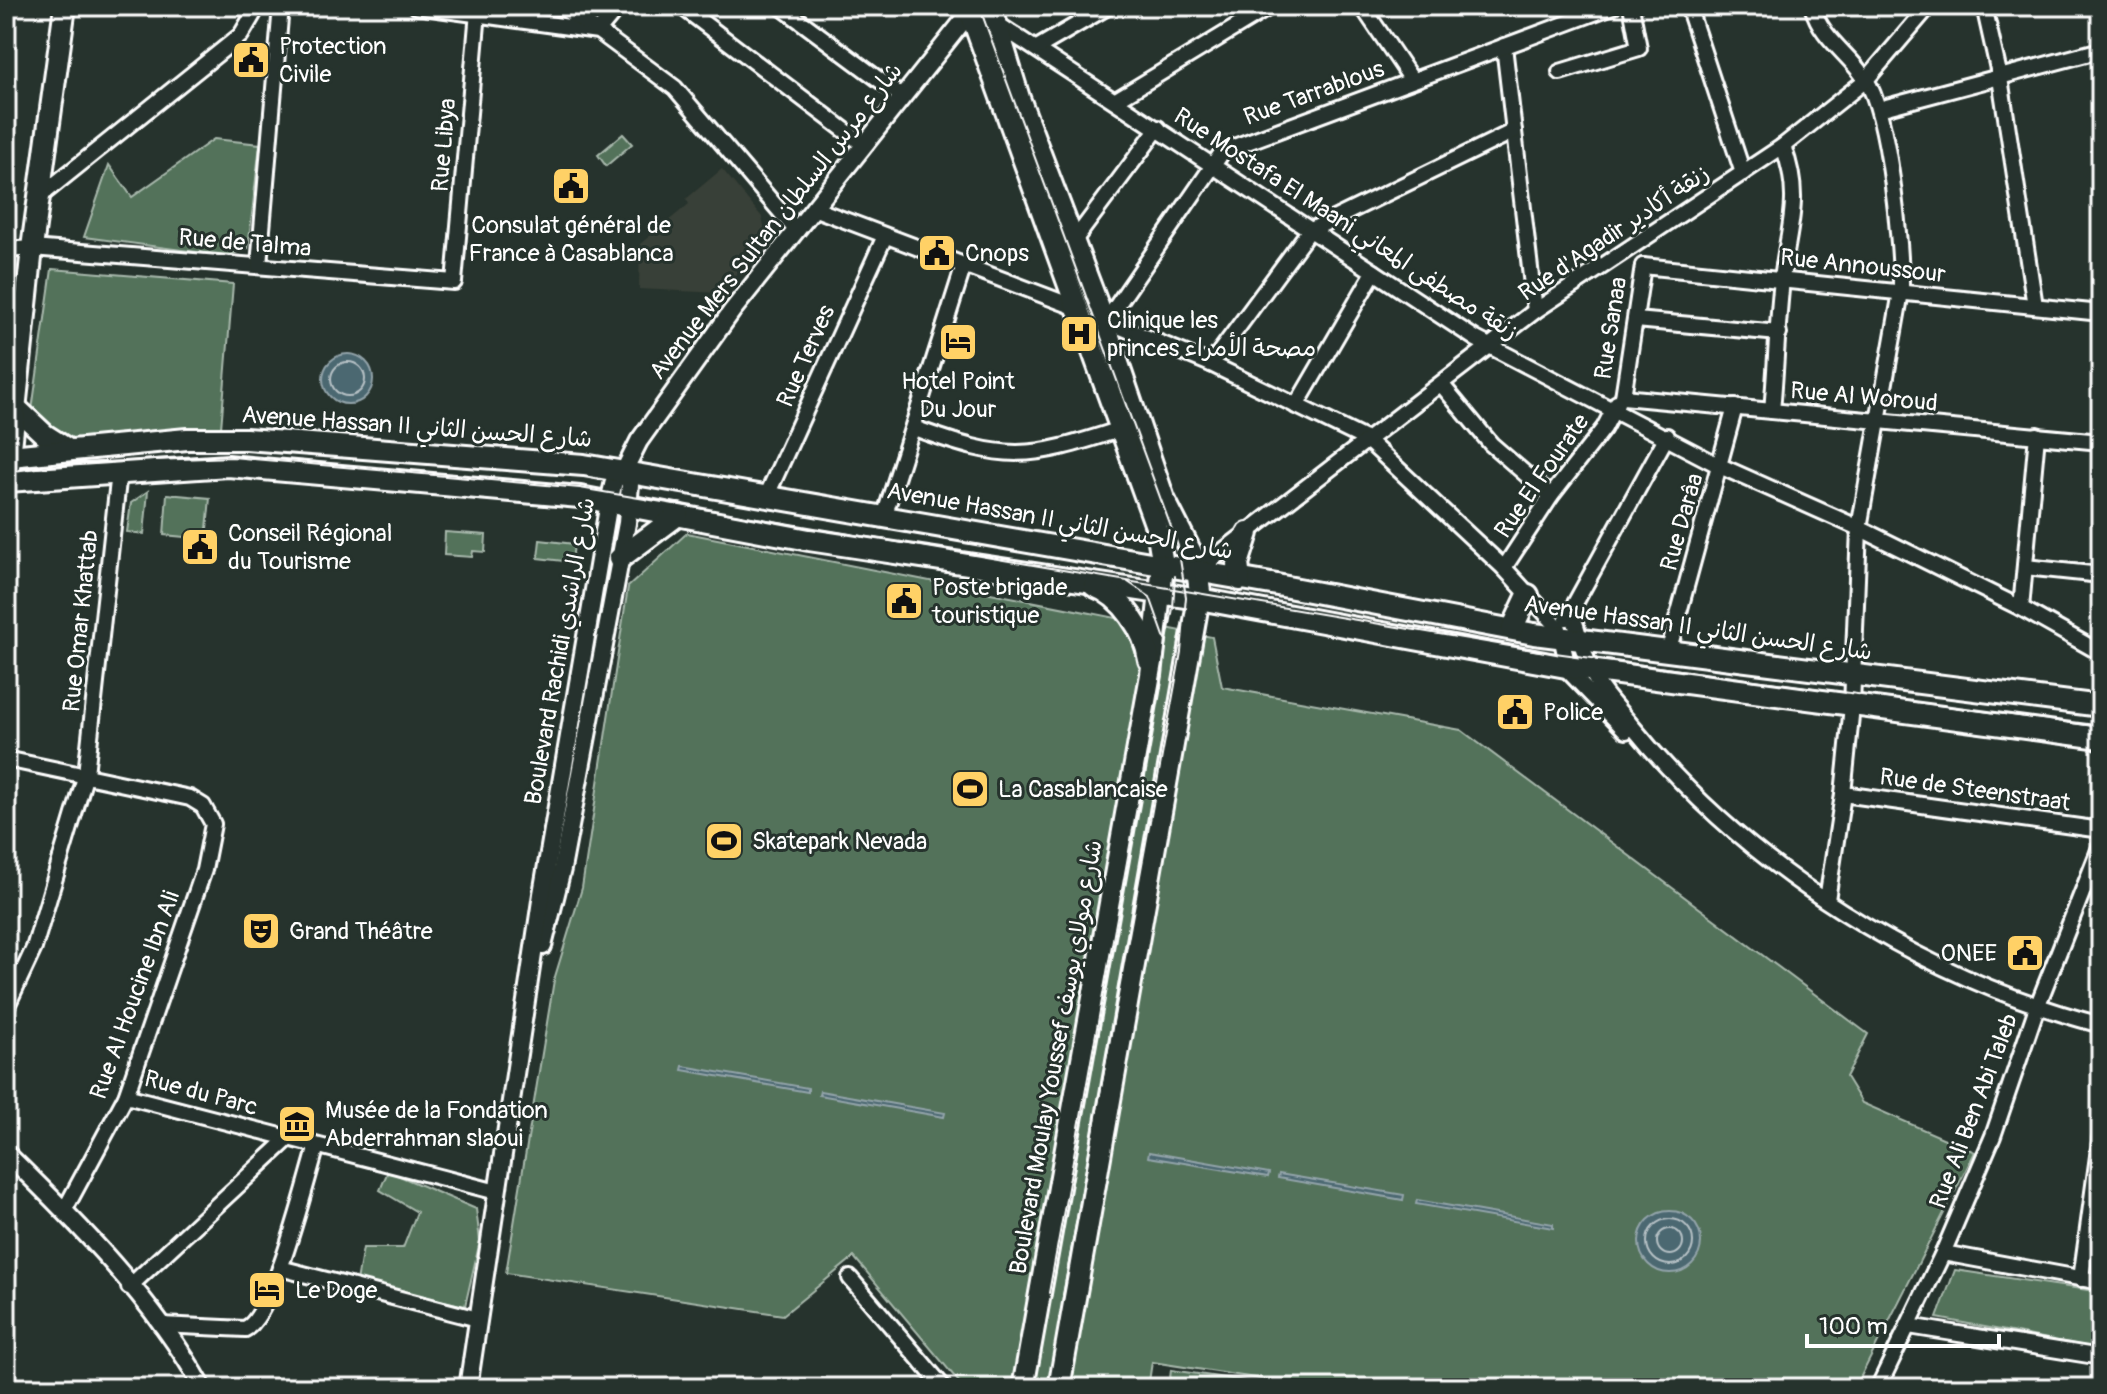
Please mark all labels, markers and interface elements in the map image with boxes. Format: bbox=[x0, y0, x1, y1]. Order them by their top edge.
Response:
place label: Protection Civile bbox=[279, 32, 387, 89]
public building icon: Protection Civile bbox=[230, 39, 272, 81]
street label: Rue Tarrablous bbox=[1240, 54, 1389, 132]
street label: Avenue Mers Sultan شارع مرس السلطان bbox=[643, 57, 910, 386]
street label: Rue Libya bbox=[425, 97, 463, 193]
street label: Rue Mostafa El Maani زنقة مصطفى المعاني bbox=[1165, 102, 1524, 351]
street label: Rue d'Agadir زنقة أكادير bbox=[1513, 158, 1715, 307]
public building icon: Consulat général de France à Casablanca bbox=[550, 165, 592, 207]
place label: Consulat général de France à Casablanca bbox=[468, 211, 674, 268]
street label: Rue de Talma bbox=[177, 223, 313, 263]
public building icon: Cnops bbox=[916, 232, 958, 274]
place label: Cnops bbox=[965, 239, 1029, 268]
street label: Rue Annoussour bbox=[1779, 243, 1948, 289]
street label: Rue Sanaa bbox=[1589, 275, 1633, 381]
street label: Rue Terves bbox=[771, 300, 841, 412]
place label: Clinique les princes مصحة الأمراء bbox=[1107, 306, 1316, 363]
hospital icon: Clinique les princes مصحة الأمراء bbox=[1058, 313, 1100, 355]
hotel icon: Hotel Point Du Jour bbox=[937, 321, 979, 363]
place label: Hotel Point Du Jour bbox=[901, 367, 1015, 424]
street label: Rue Al Woroud bbox=[1789, 376, 1939, 418]
street label: Avenue Hassan II شارع الحسن الثاني bbox=[240, 400, 593, 460]
street label: Rue El Fourate bbox=[1488, 408, 1596, 544]
street label: Rue Darâa bbox=[1654, 470, 1710, 574]
street label: Avenue Hassan II شارع الحسن الثاني bbox=[884, 476, 1235, 572]
street label: Boulevard Rachidi شارع الراشدي bbox=[519, 495, 603, 807]
place label: Conseil Régional du Tourisme bbox=[228, 519, 392, 576]
public building icon: Conseil Régional du Tourisme bbox=[179, 526, 221, 568]
street label: Rue Omar Khattab bbox=[57, 529, 105, 713]
place label: Poste brigade touristique bbox=[931, 573, 1067, 630]
public building icon: Poste brigade touristique bbox=[883, 580, 925, 622]
street label: Avenue Hassan II شارع الحسن الثاني bbox=[1521, 589, 1874, 673]
public building icon: Police bbox=[1494, 691, 1536, 733]
place label: Police bbox=[1543, 698, 1603, 727]
street label: Rue de Steenstraat bbox=[1878, 762, 2073, 818]
sports icon: La Casablancaise bbox=[949, 768, 991, 810]
place label: La Casablancaise bbox=[998, 775, 1168, 804]
sports icon: Skatepark Nevada bbox=[703, 820, 745, 862]
place label: Skatepark Nevada bbox=[752, 827, 927, 856]
street label: Boulevard Moulay Youssef شارع مولاي يوسف bbox=[1003, 838, 1110, 1277]
street label: Rue Al Houcine Ibn Ali bbox=[84, 887, 186, 1103]
theatre icon: Grand Théâtre bbox=[240, 910, 282, 952]
place label: Grand Théâtre bbox=[289, 917, 433, 946]
public building icon: ONEE bbox=[2004, 932, 2046, 974]
place label: ONEE bbox=[1941, 939, 1997, 968]
street label: Rue Ali Ben Abi Taleb bbox=[1923, 1009, 2025, 1213]
street label: Rue du Parc bbox=[141, 1064, 261, 1122]
place label: Musée de la Fondation Abderrahman slaoui bbox=[325, 1096, 548, 1153]
museum icon: Musée de la Fondation Abderrahman slaoui bbox=[276, 1103, 318, 1145]
hotel icon: Le Doge bbox=[246, 1269, 288, 1311]
place label: Le Doge bbox=[295, 1276, 378, 1305]
scale bar bbox=[1807, 1298, 1999, 1348]
text: 100 m bbox=[1819, 1312, 1888, 1341]

